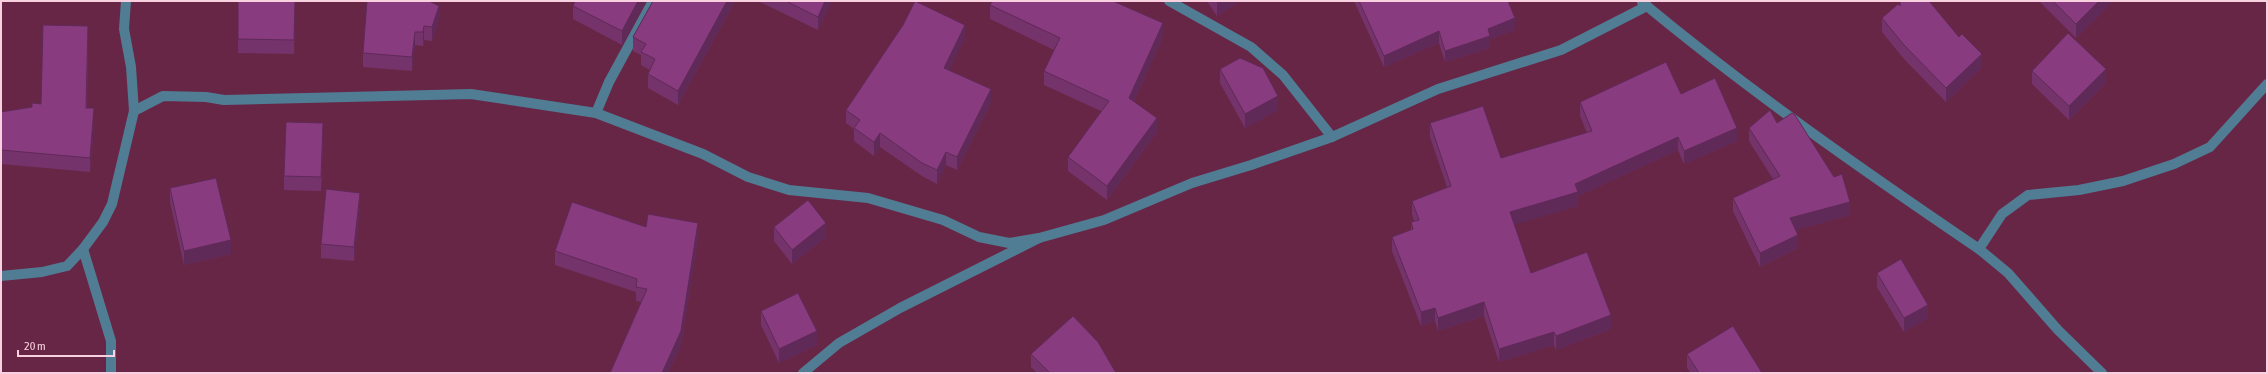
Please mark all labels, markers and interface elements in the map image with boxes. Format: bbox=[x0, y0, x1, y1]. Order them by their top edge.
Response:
scale bar bbox=[18, 332, 114, 358]
text: 20 m bbox=[24, 339, 46, 353]

